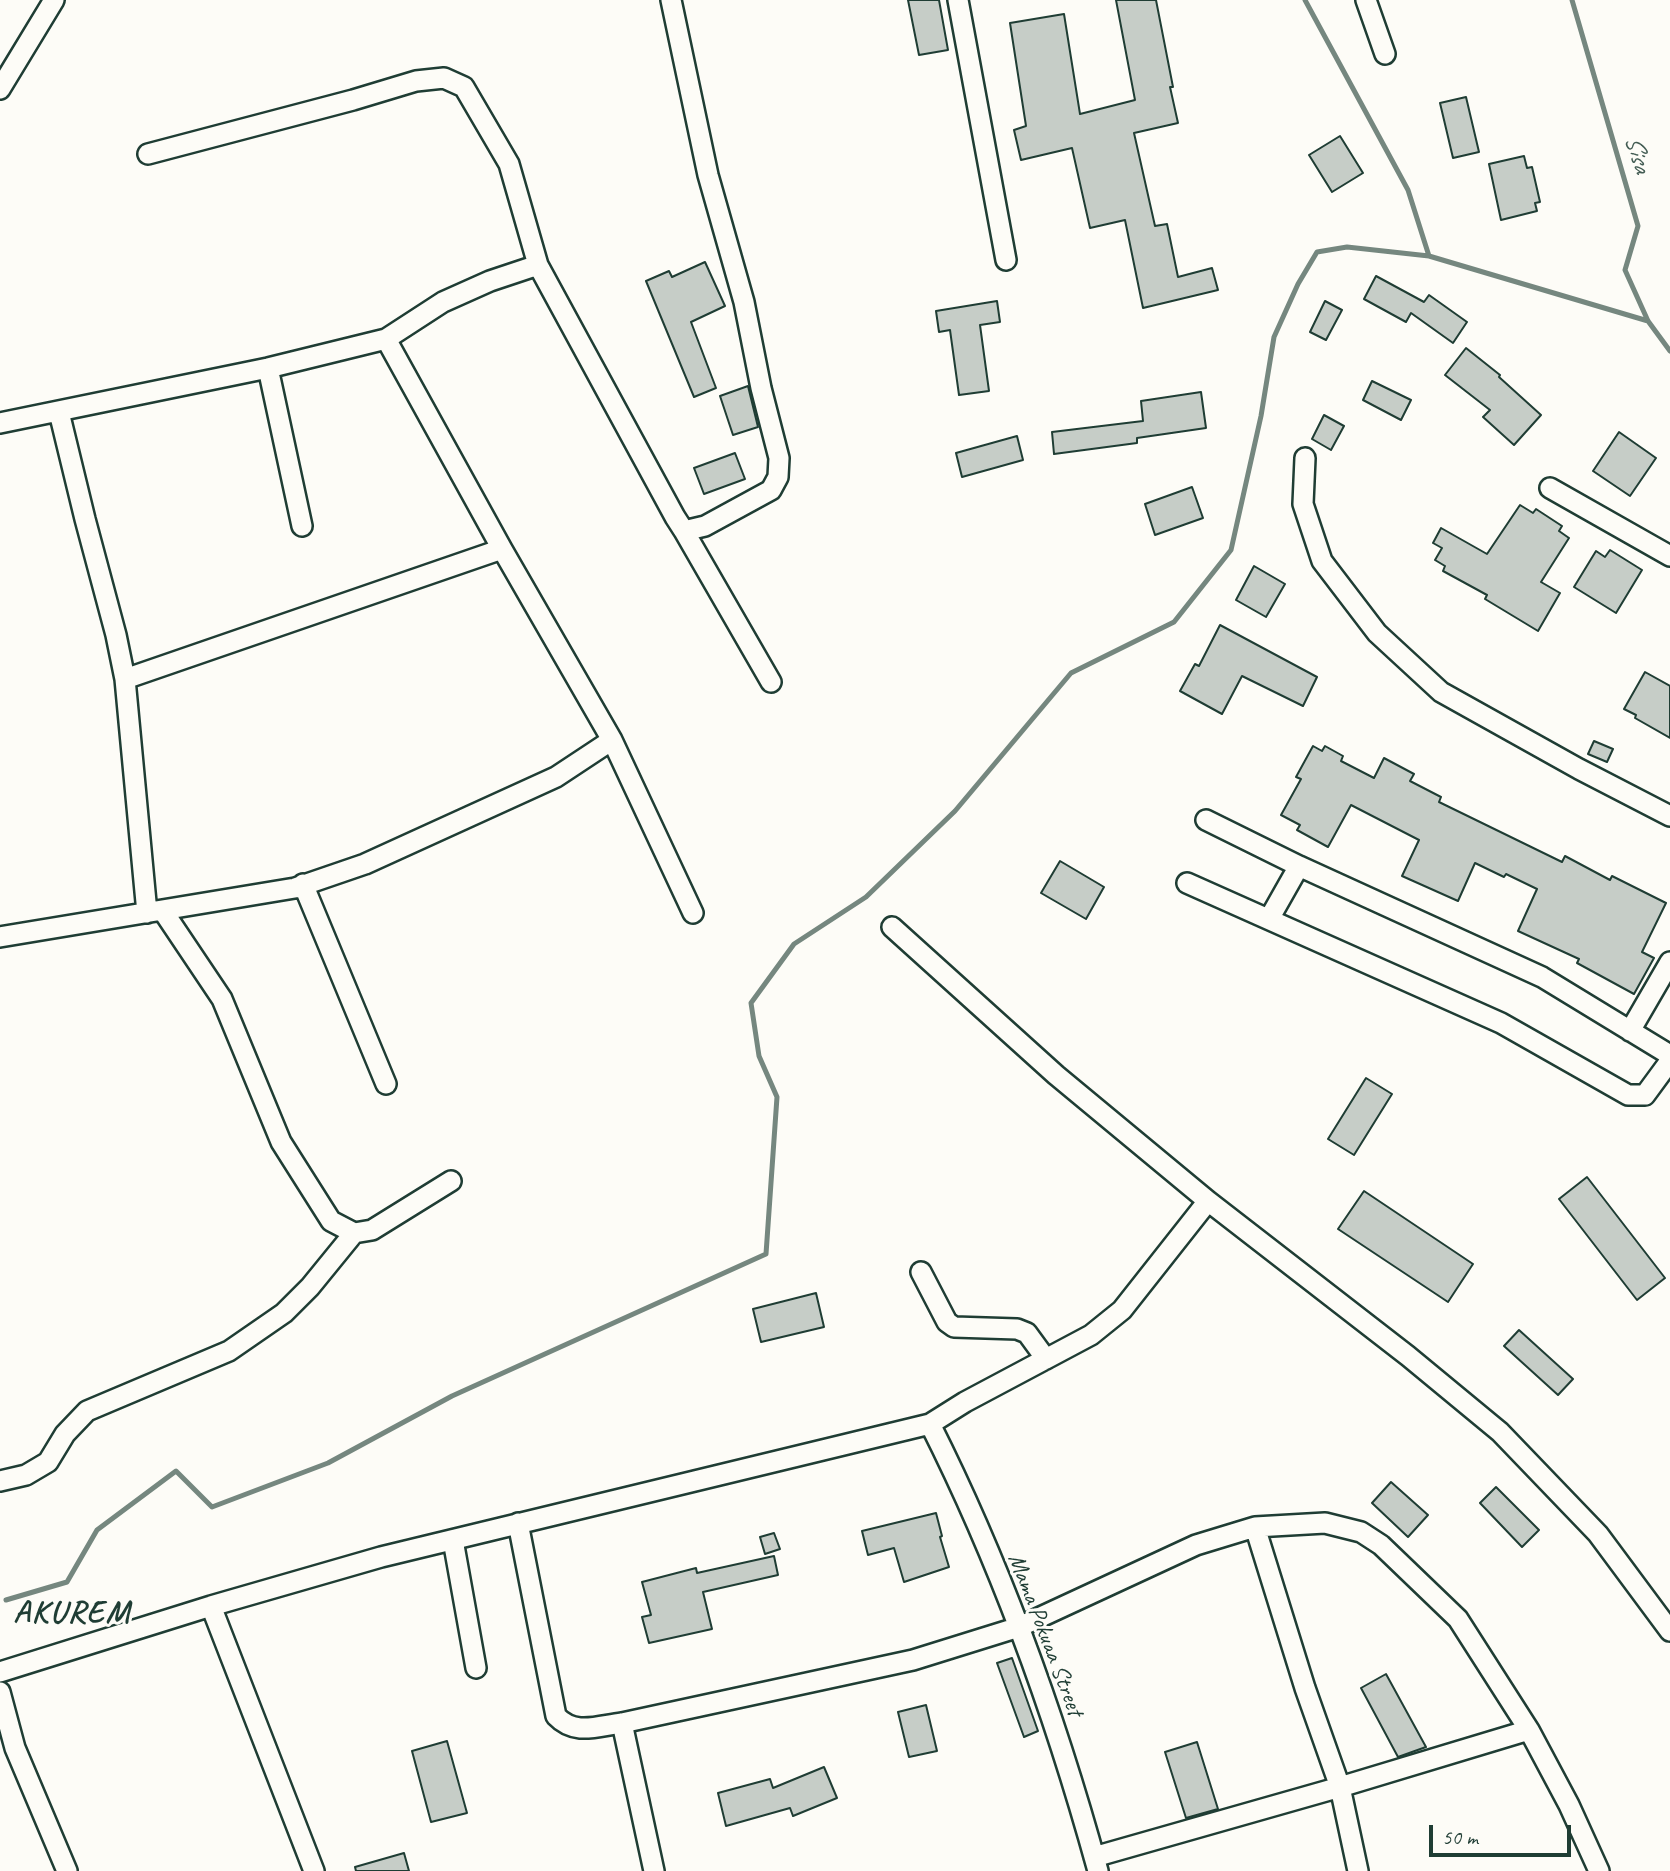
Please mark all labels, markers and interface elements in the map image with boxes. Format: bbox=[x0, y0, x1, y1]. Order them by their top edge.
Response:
water label: Sisa bbox=[1617, 132, 1657, 176]
street label: Mama Pokuaa Street bbox=[1001, 1550, 1089, 1720]
district label: AKUREM bbox=[15, 1595, 129, 1633]
scale bar bbox=[1432, 1812, 1574, 1856]
text: 50 m bbox=[1442, 1824, 1478, 1850]

